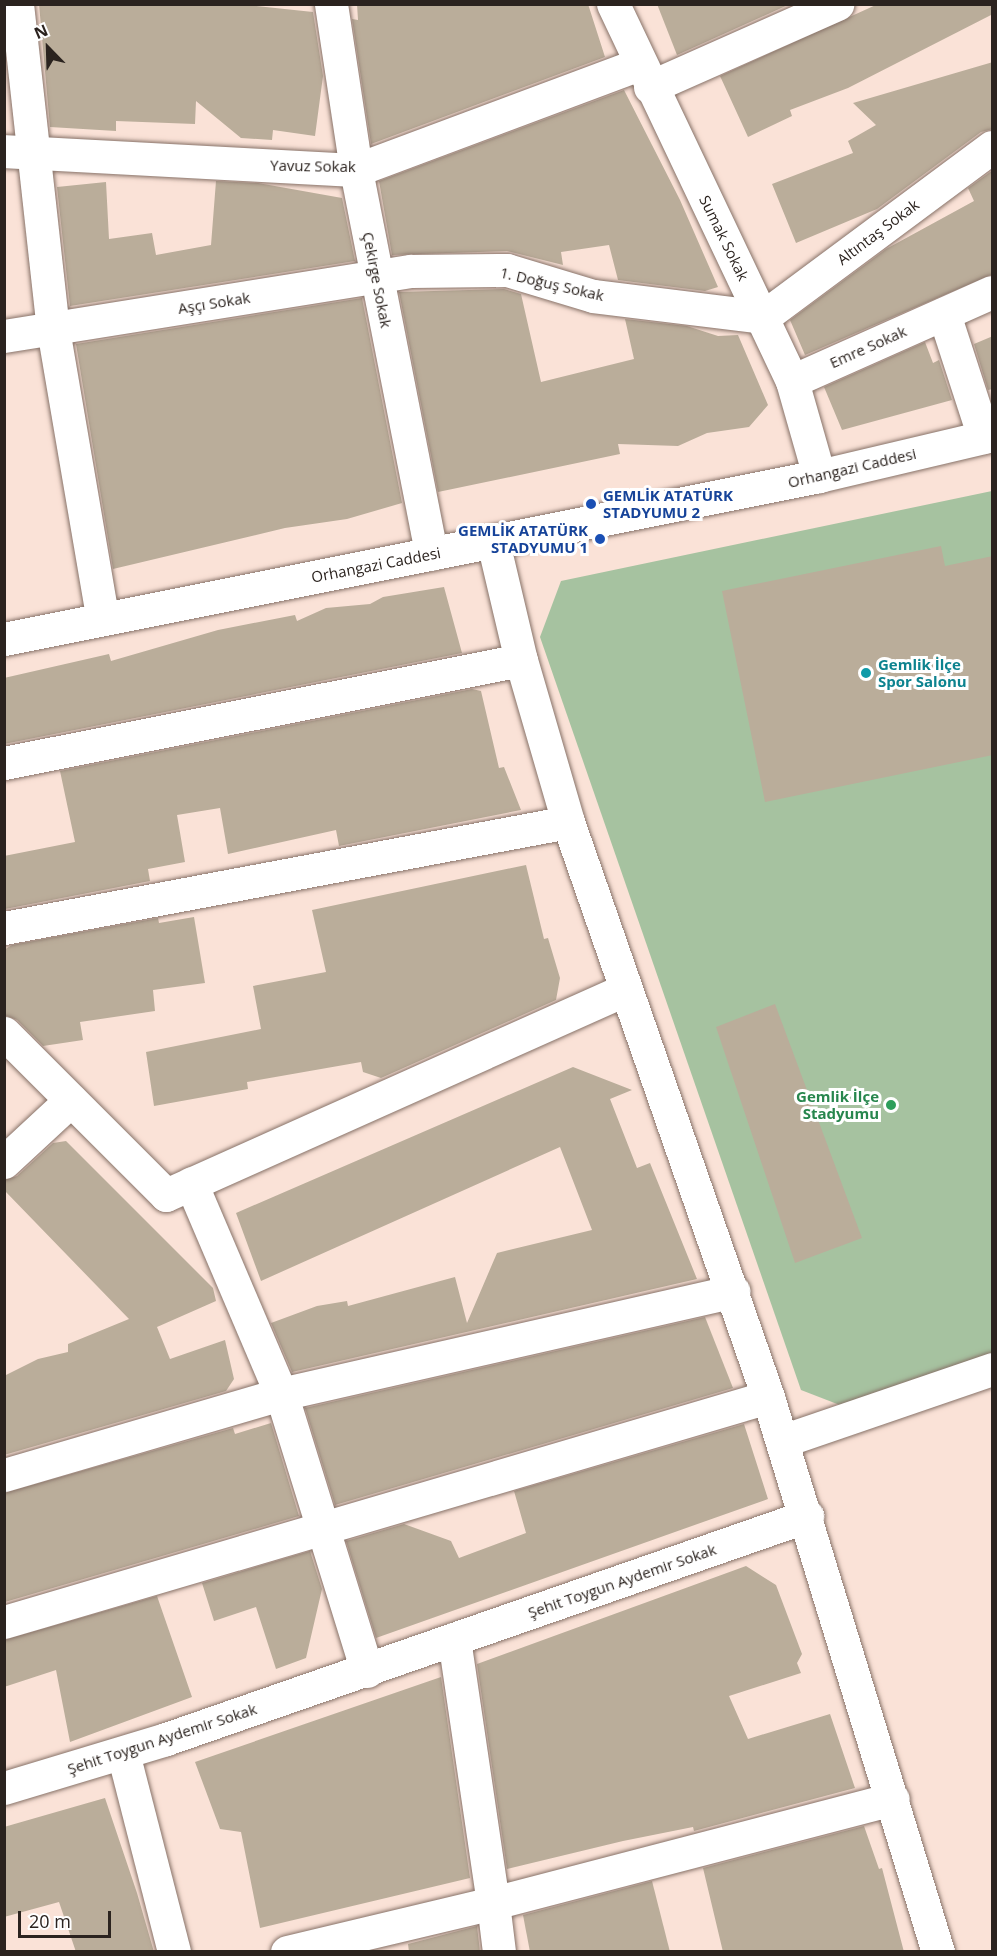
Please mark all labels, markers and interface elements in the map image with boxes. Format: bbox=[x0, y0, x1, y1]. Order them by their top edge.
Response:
north arrow bbox=[18, 18, 78, 78]
text: N bbox=[31, 19, 51, 44]
street label: Yavuz Sokak bbox=[270, 156, 356, 176]
street label: Sumak Sokak bbox=[696, 192, 752, 284]
street label: Altıntaş Sokak bbox=[834, 195, 922, 269]
street label: Çekirge Sokak bbox=[359, 230, 395, 330]
street label: 1. Doğuş Sokak bbox=[498, 263, 606, 305]
street label: Aşçı Sokak bbox=[177, 288, 251, 318]
street label: Emre Sokak bbox=[827, 322, 909, 372]
street label: Orhangazi Caddesi bbox=[786, 444, 918, 492]
place label: GEMLİK ATATÜRK STADYUMU 2 bbox=[603, 486, 733, 521]
marker: GEMLİK ATATÜRK STADYUMU 2 bbox=[584, 497, 598, 511]
place label: GEMLİK ATATÜRK STADYUMU 1 bbox=[458, 521, 588, 556]
marker: GEMLİK ATATÜRK STADYUMU 1 bbox=[593, 532, 607, 546]
street label: Orhangazi Caddesi bbox=[310, 544, 442, 586]
place label: Gemlik İlçe Spor Salonu bbox=[878, 655, 967, 690]
marker: Gemlik İlçe Spor Salonu bbox=[859, 666, 873, 680]
place label: Gemlik İlçe Stadyumu bbox=[796, 1087, 879, 1122]
marker: Gemlik İlçe Stadyumu bbox=[884, 1098, 898, 1112]
street label: Şehit Toygun Aydemir Sokak bbox=[526, 1540, 718, 1622]
street label: Şehit Toygun Aydemir Sokak bbox=[65, 1700, 259, 1778]
scale bar bbox=[21, 1899, 114, 1937]
text: 20 m bbox=[29, 1909, 71, 1933]

